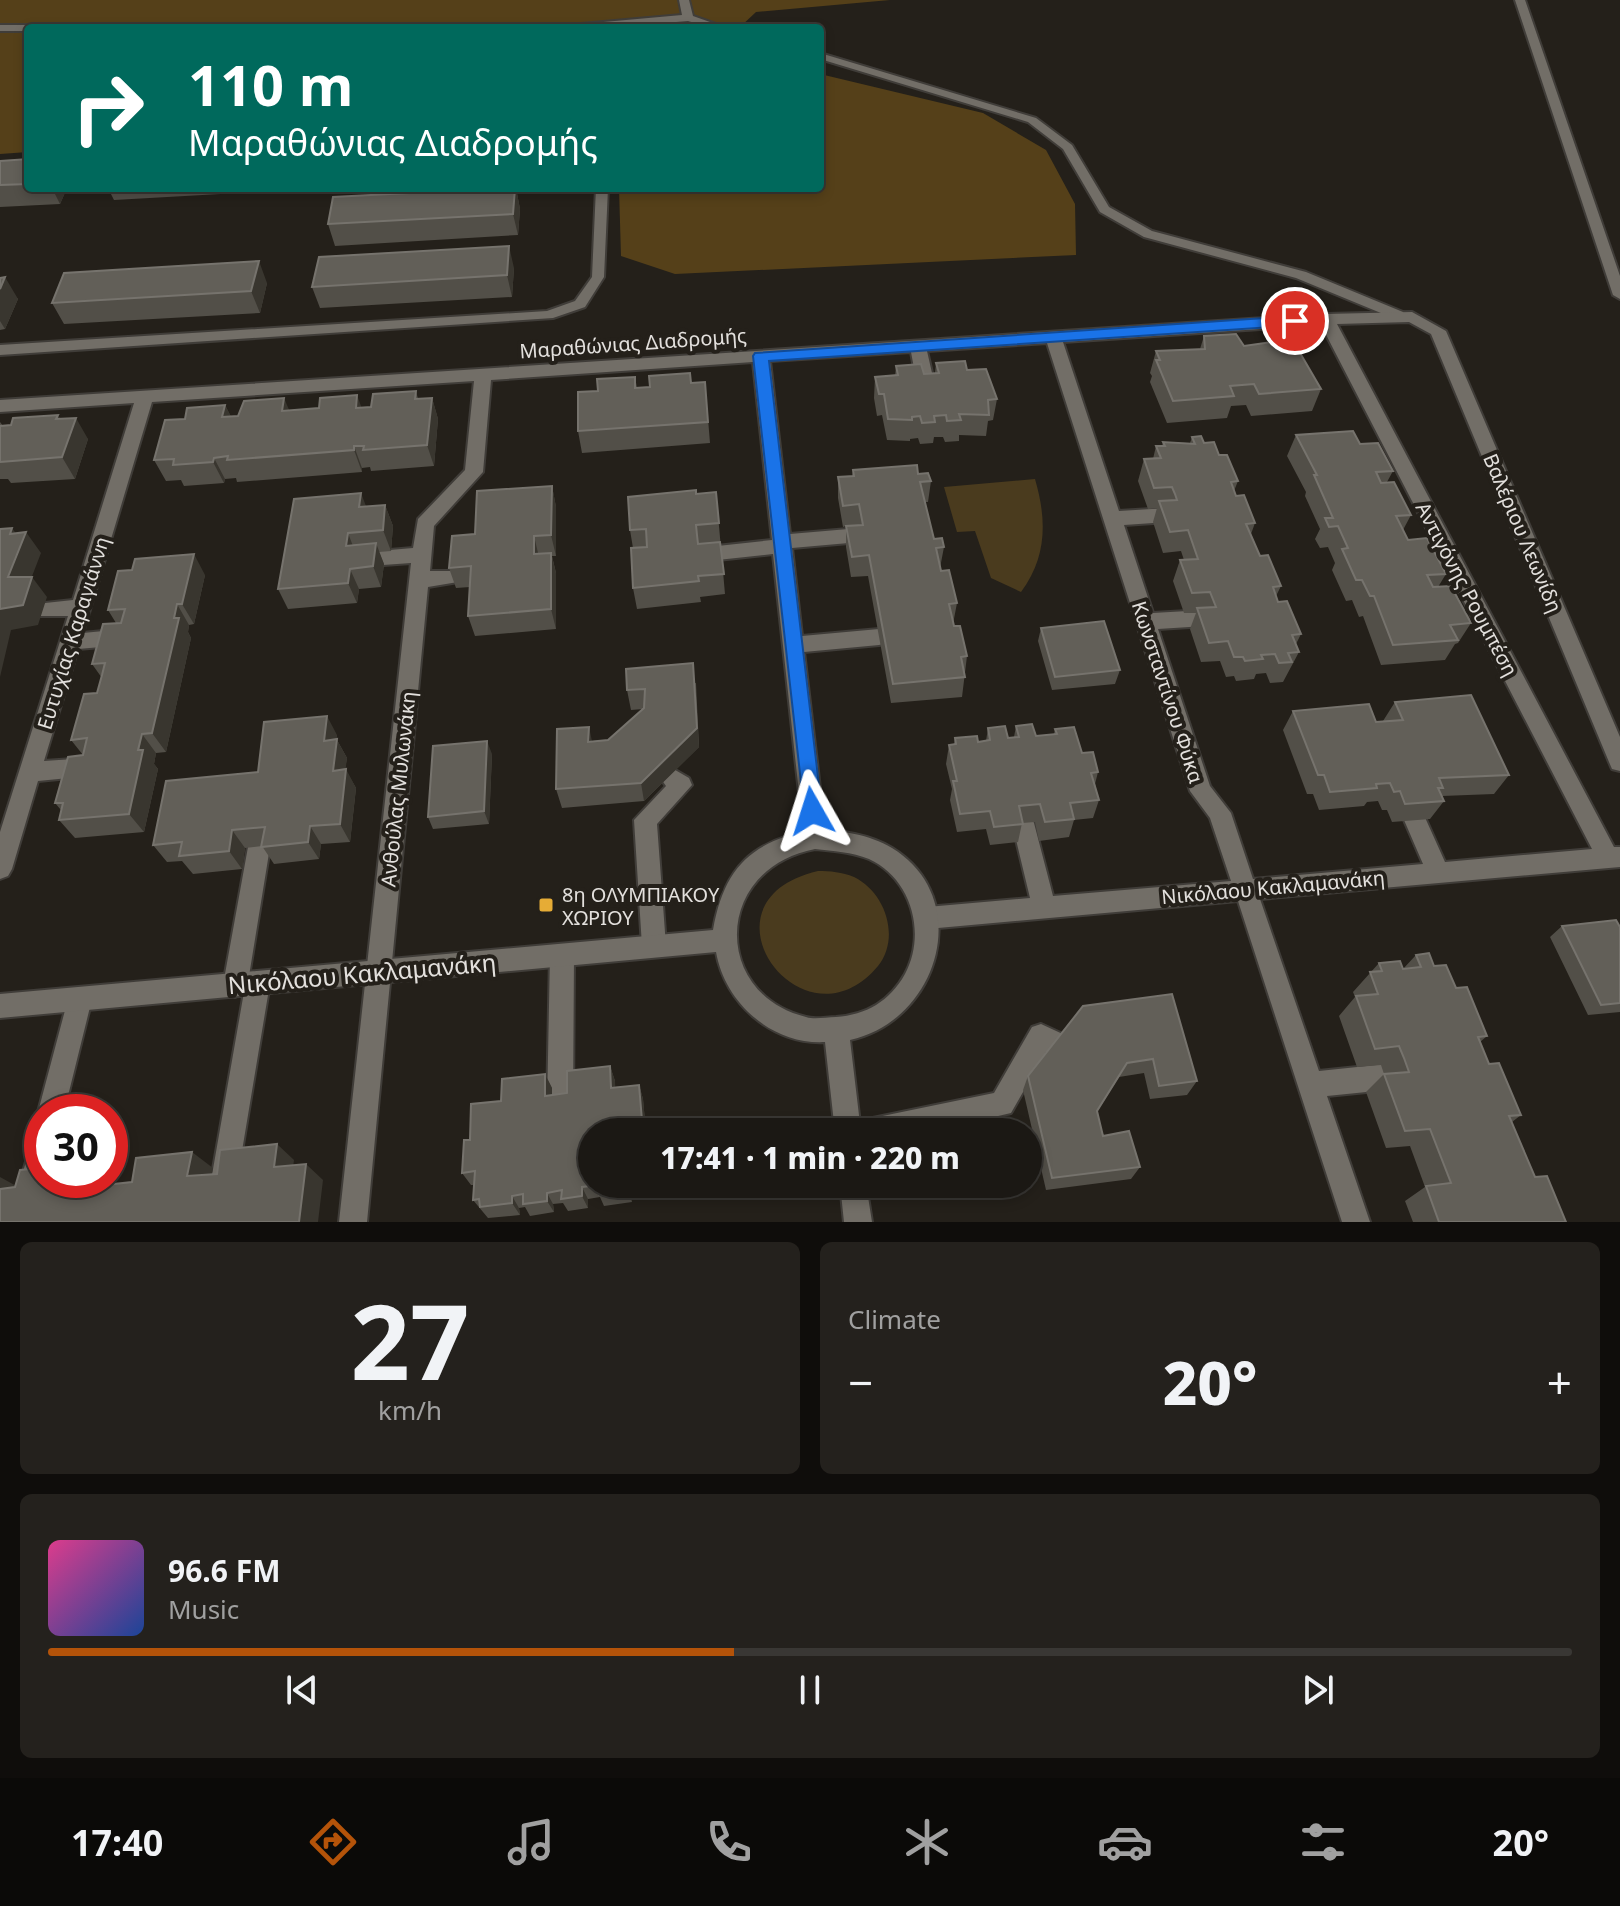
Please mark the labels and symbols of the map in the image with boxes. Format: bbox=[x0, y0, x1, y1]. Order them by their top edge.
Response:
pin bbox=[1261, 287, 1329, 355]
street label: Μαραθώνιας Διαδρομής bbox=[519, 322, 748, 364]
street label: Βαλέριου Λεωνίδη bbox=[1477, 449, 1569, 617]
street label: Αντιγόνης Ρουμπέση bbox=[1410, 497, 1524, 681]
street label: Ευτυχίας Καραγιάννη bbox=[31, 533, 115, 733]
street label: Κωνσταντίνου Φύκα bbox=[1126, 598, 1210, 787]
street label: Ανθούλας Μυλωνάκη bbox=[374, 690, 422, 888]
position arrow bbox=[770, 769, 854, 853]
street label: Νικόλαου Κακλαμανάκη bbox=[1160, 864, 1386, 910]
place label: 8η ΟΛΥΜΠΙΑΚΟΥ ΧΩΡΙΟΥ bbox=[562, 881, 720, 931]
marker: 8η ΟΛΥΜΠΙΑΚΟΥ ΧΩΡΙΟΥ bbox=[537, 896, 555, 914]
street label: Νικόλαου Κακλαμανάκη bbox=[227, 945, 497, 1001]
speed limit sign: 30 bbox=[24, 1094, 128, 1198]

